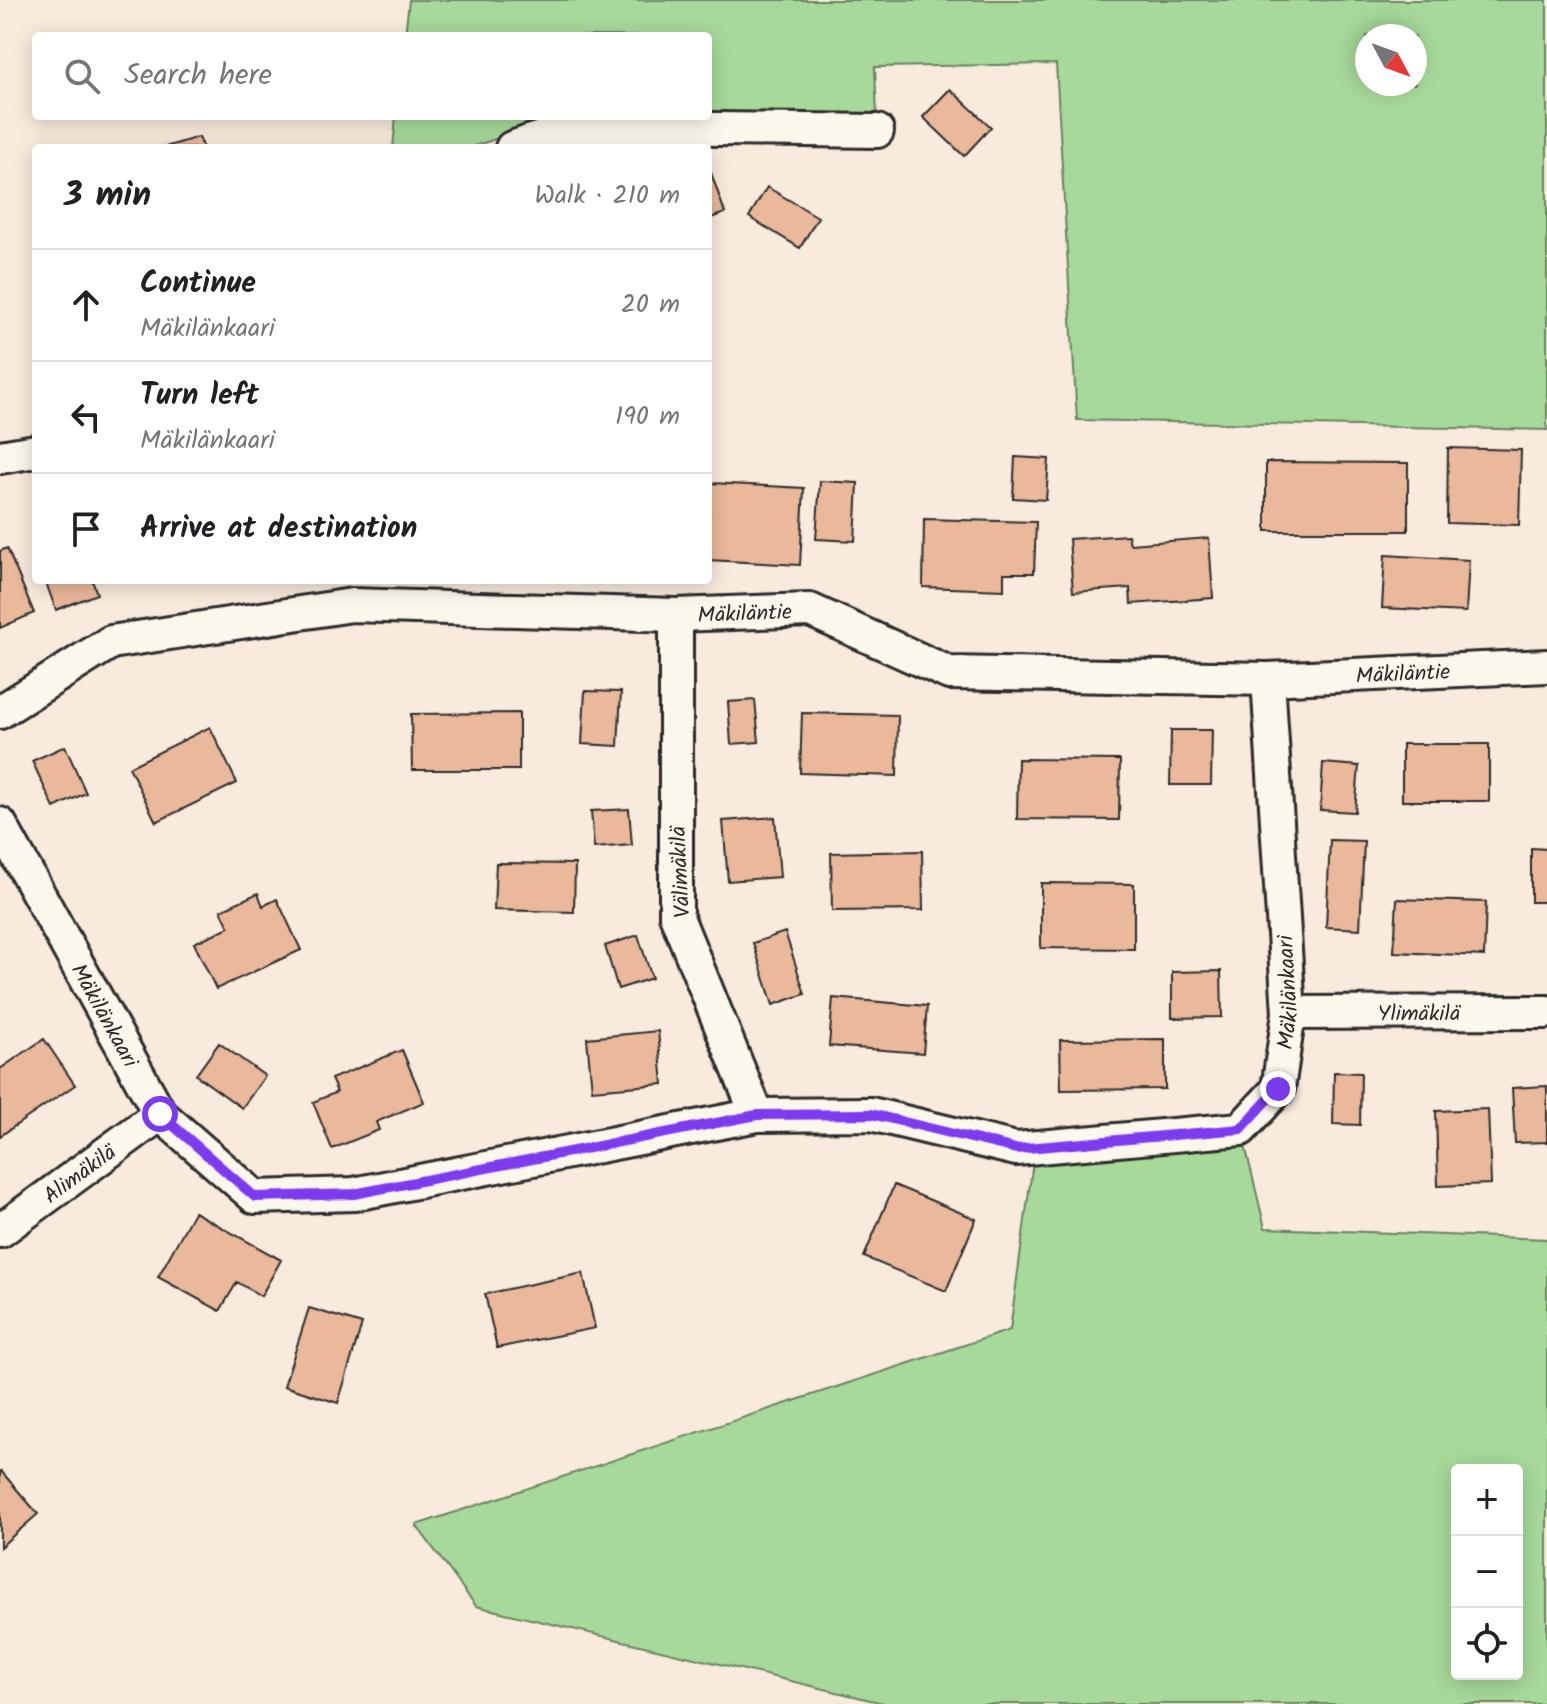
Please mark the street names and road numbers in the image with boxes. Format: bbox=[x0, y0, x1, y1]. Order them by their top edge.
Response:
street label: Mäkiläntie bbox=[697, 596, 793, 634]
street label: Mäkiläntie bbox=[1355, 656, 1451, 695]
street label: Välimäkilä bbox=[662, 823, 701, 919]
street label: Mäkilänkaari bbox=[1269, 933, 1309, 1052]
street label: Mäkilänkaari bbox=[60, 958, 146, 1075]
street label: Ylimäkilä bbox=[1378, 997, 1462, 1033]
street label: Alimäkilä bbox=[37, 1136, 126, 1214]

